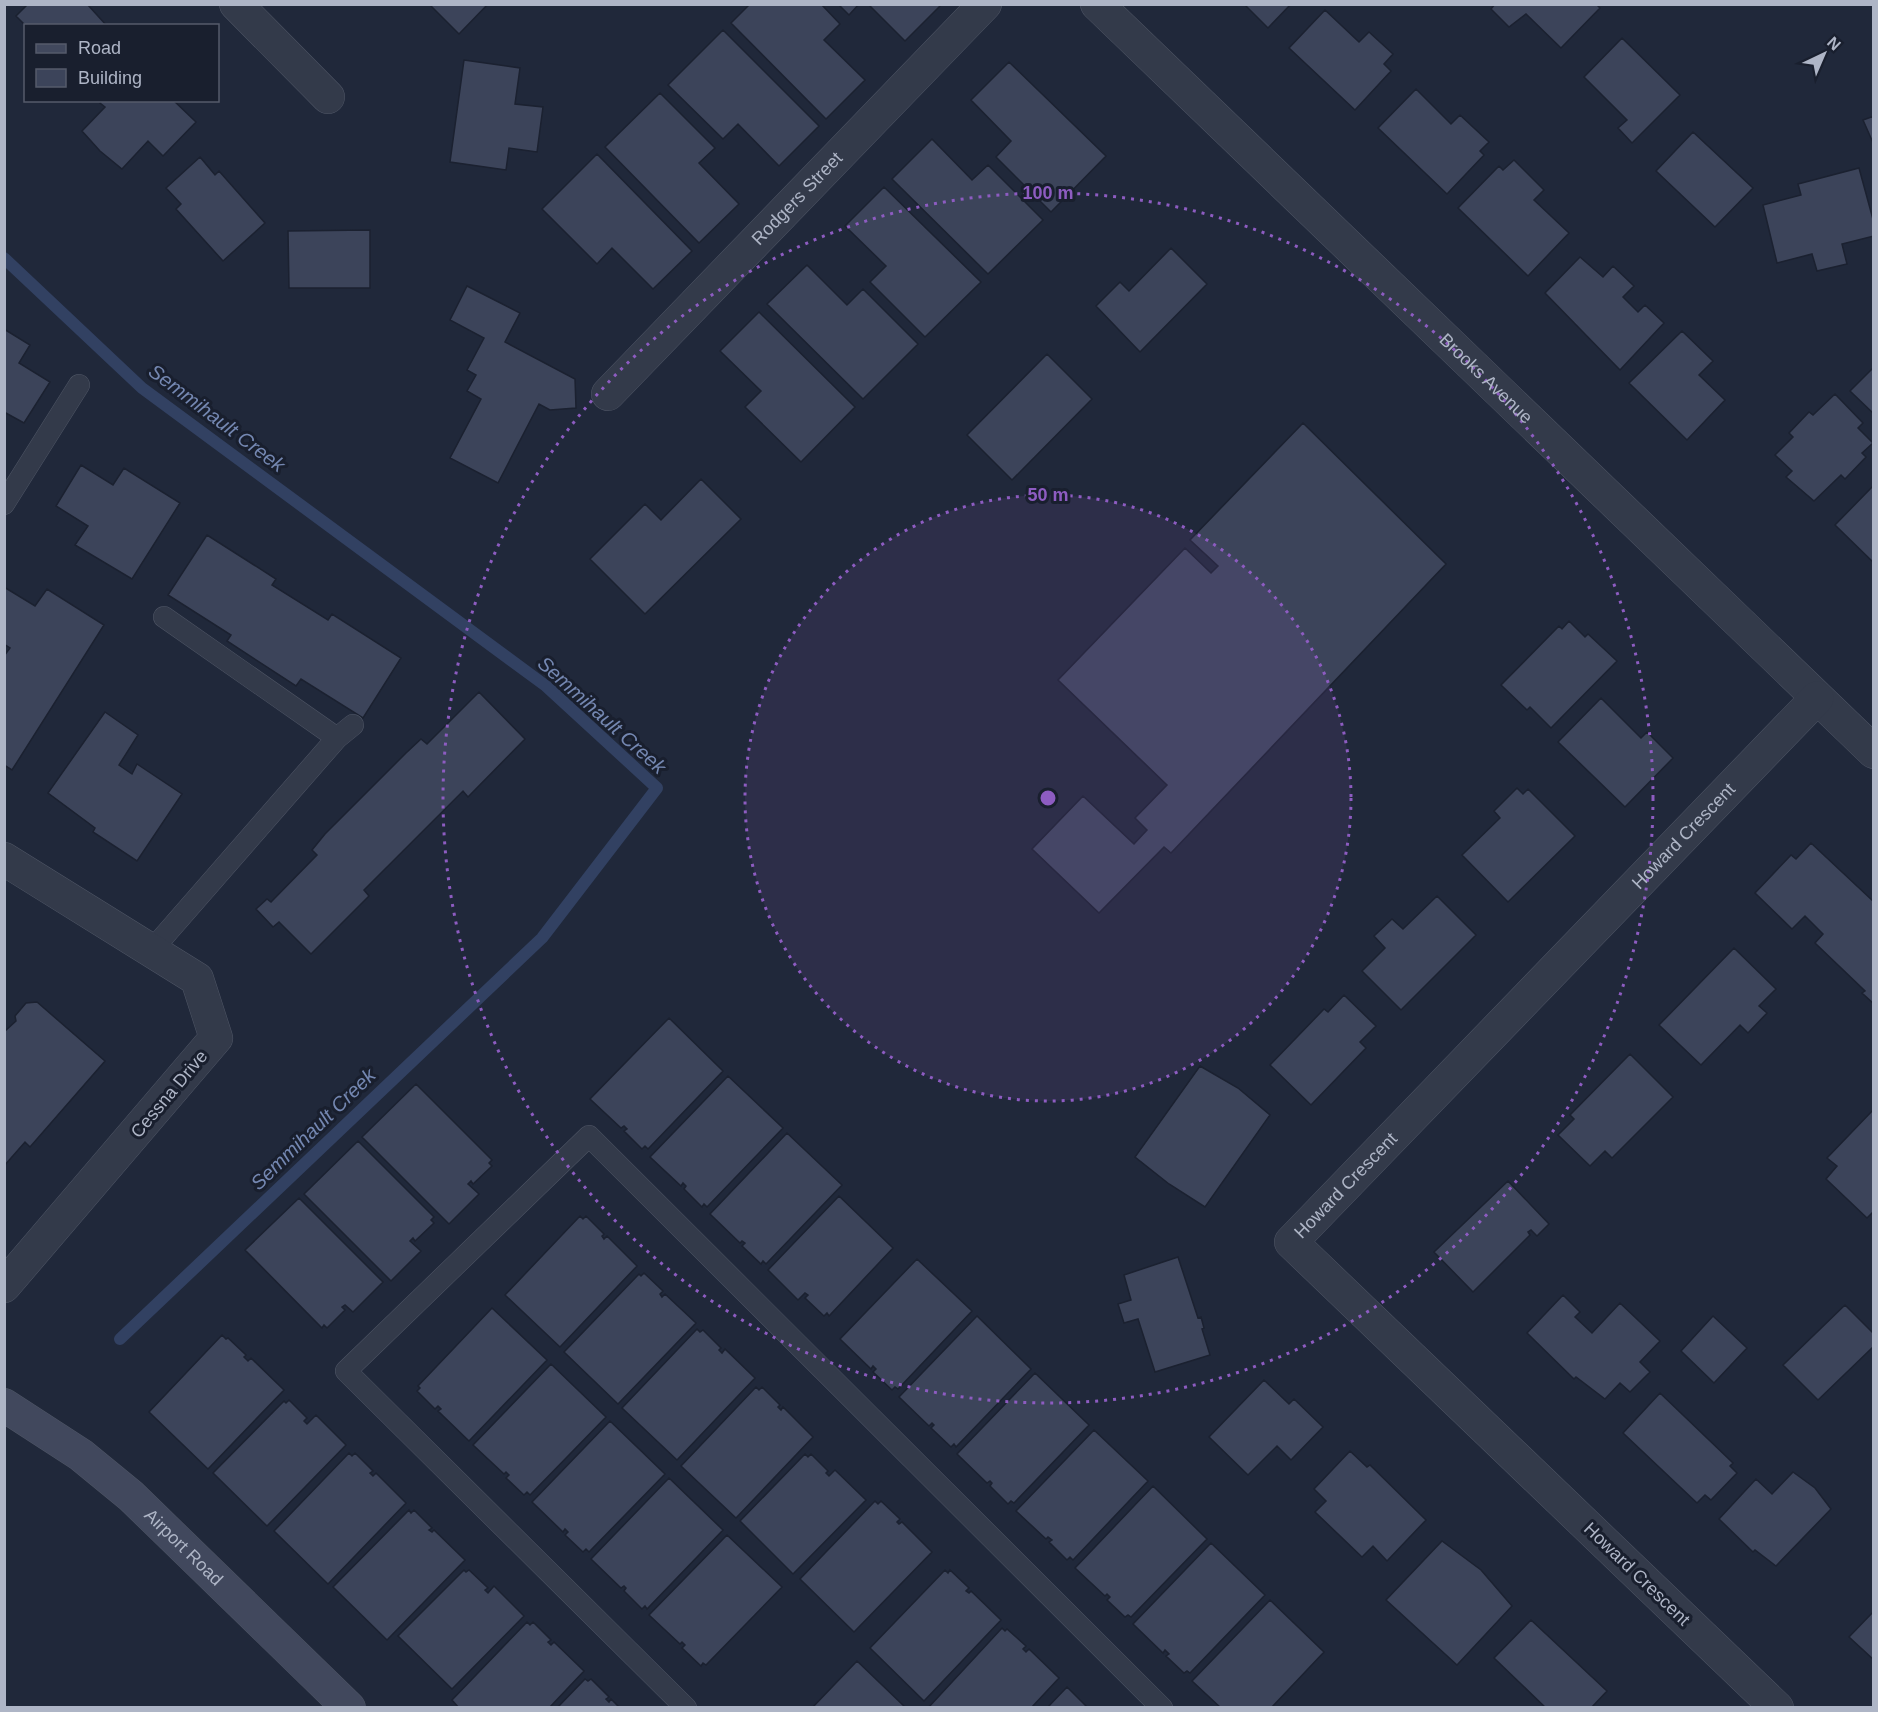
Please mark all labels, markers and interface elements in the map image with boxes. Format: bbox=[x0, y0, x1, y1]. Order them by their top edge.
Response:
legend bbox=[24, 24, 219, 102]
north arrow bbox=[1794, 24, 1854, 84]
text: N bbox=[1824, 33, 1844, 54]
text: Road bbox=[78, 38, 121, 58]
text: Building bbox=[78, 68, 142, 88]
street label: Rodgers Street bbox=[748, 148, 846, 249]
text: 100 m bbox=[1022, 183, 1074, 203]
street label: Brooks Avenue bbox=[1436, 329, 1536, 428]
water label: Semmihault Creek bbox=[145, 360, 290, 477]
text: 50 m bbox=[1027, 485, 1069, 505]
water label: Semmihault Creek bbox=[534, 652, 671, 779]
street label: Howard Crescent bbox=[1628, 779, 1739, 893]
centre of rings bbox=[1038, 788, 1058, 808]
street label: Cessna Drive bbox=[127, 1046, 211, 1142]
water label: Semmihault Creek bbox=[246, 1063, 381, 1194]
street label: Howard Crescent bbox=[1290, 1128, 1401, 1242]
street label: Airport Road bbox=[140, 1505, 227, 1590]
street label: Howard Crescent bbox=[1580, 1519, 1694, 1629]

